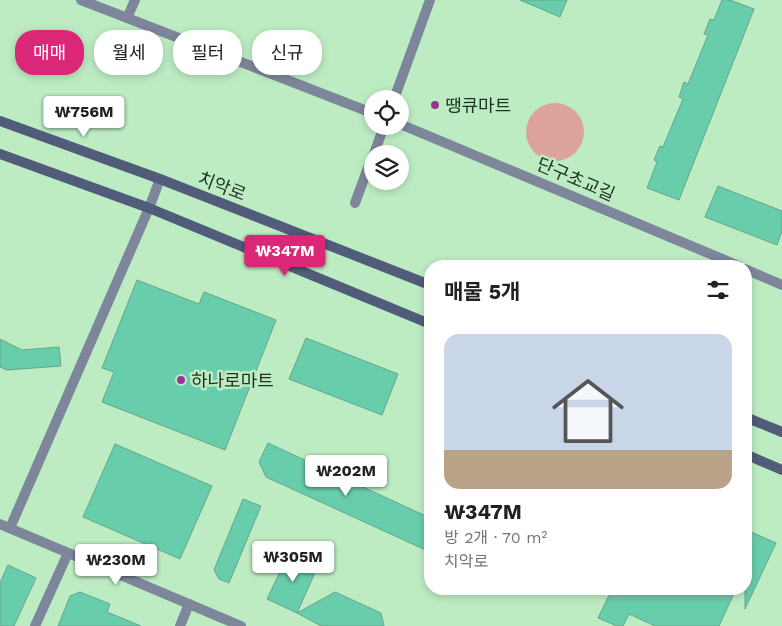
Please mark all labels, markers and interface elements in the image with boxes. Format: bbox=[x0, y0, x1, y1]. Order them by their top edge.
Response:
chip: 매매 bbox=[15, 30, 84, 75]
chip: 월세 bbox=[94, 30, 163, 75]
chip: 필터 bbox=[173, 30, 242, 75]
chip: 신규 bbox=[252, 30, 322, 75]
map controls bbox=[364, 90, 409, 190]
button: locate bbox=[364, 90, 409, 135]
place label: 땡큐마트 bbox=[445, 95, 511, 116]
pin: ₩756M bbox=[49, 96, 119, 138]
marker: 땡큐마트 bbox=[429, 99, 441, 111]
text: ₩756M bbox=[54, 102, 114, 121]
button: layers bbox=[364, 145, 409, 190]
street label: 단구초교길 bbox=[534, 153, 618, 205]
street label: 치악로 bbox=[195, 167, 249, 205]
pin: ₩347M bbox=[250, 234, 320, 277]
text: ₩347M bbox=[255, 241, 315, 260]
icon: filters bbox=[704, 276, 732, 304]
text: 매물 5개 bbox=[444, 279, 520, 304]
icon: home bbox=[543, 366, 633, 456]
place label: 하나로마트 bbox=[191, 370, 274, 391]
marker: 하나로마트 bbox=[175, 374, 187, 386]
pin: ₩202M bbox=[311, 454, 381, 497]
text: ₩202M bbox=[316, 461, 376, 480]
text: ₩347M bbox=[444, 499, 522, 524]
text: 방 2개 · 70 m² bbox=[444, 528, 547, 547]
pin: ₩305M bbox=[258, 540, 328, 583]
pin: ₩230M bbox=[81, 544, 151, 586]
text: ₩305M bbox=[263, 547, 323, 566]
text: ₩230M bbox=[86, 550, 146, 569]
text: 치악로 bbox=[444, 552, 488, 571]

